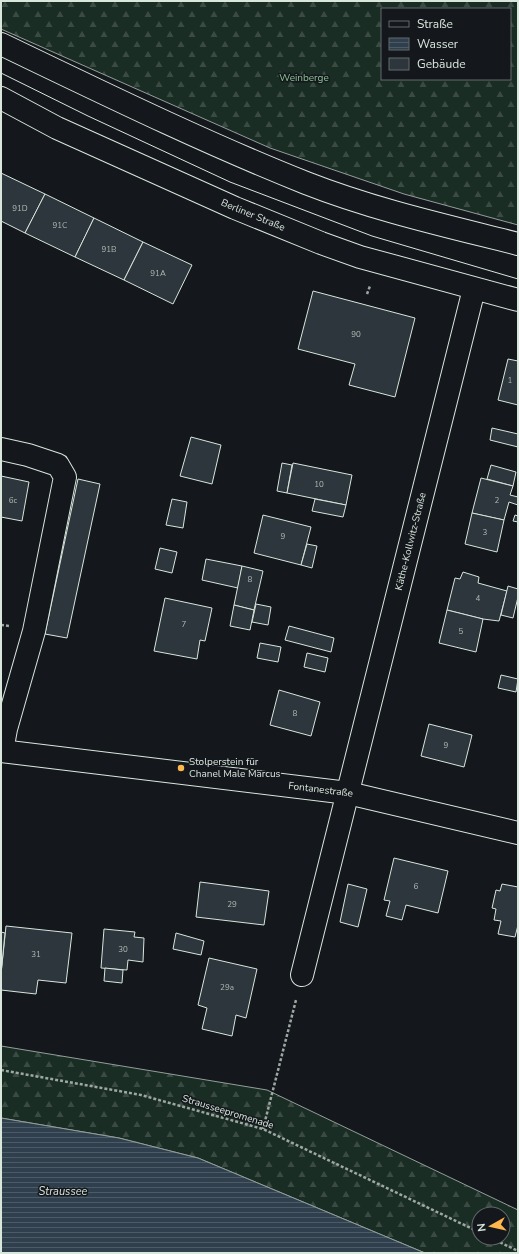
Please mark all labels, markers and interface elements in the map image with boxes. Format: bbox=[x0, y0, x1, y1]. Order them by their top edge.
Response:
legend bbox=[381, 8, 511, 80]
text: Straße bbox=[417, 16, 453, 32]
text: Wasser bbox=[417, 36, 459, 52]
text: Gebäude bbox=[417, 56, 466, 72]
park label: Weinberge bbox=[279, 71, 329, 85]
street label: Berliner Straße bbox=[219, 196, 287, 235]
house number: 91D bbox=[12, 203, 28, 214]
house number: 91C bbox=[53, 220, 68, 231]
house number: 91B bbox=[101, 244, 117, 255]
house number: 91A bbox=[150, 268, 166, 279]
house number: 90 bbox=[351, 329, 361, 340]
house number: 1 bbox=[508, 375, 513, 386]
house number: 10 bbox=[314, 479, 324, 490]
street label: Käthe-Kollwitz-Straße bbox=[392, 491, 430, 592]
house number: 6c bbox=[9, 495, 18, 506]
house number: 2 bbox=[495, 495, 500, 506]
house number: 3 bbox=[483, 527, 488, 538]
house number: 9 bbox=[281, 531, 286, 542]
house number: 8 bbox=[248, 574, 253, 585]
house number: 4 bbox=[476, 593, 481, 604]
house number: 7 bbox=[182, 619, 187, 630]
house number: 5 bbox=[459, 626, 464, 637]
house number: 8 bbox=[293, 708, 298, 719]
house number: 9 bbox=[444, 740, 449, 751]
place label: Stolperstein für Chanel Male Marcus bbox=[189, 755, 280, 781]
marker: Stolperstein für Chanel Male Marcus bbox=[176, 763, 186, 773]
street label: Fontanestraße bbox=[288, 779, 354, 801]
house number: 6 bbox=[414, 881, 419, 892]
house number: 29 bbox=[227, 899, 237, 910]
house number: 30 bbox=[118, 944, 128, 955]
house number: 31 bbox=[31, 949, 41, 960]
house number: 29a bbox=[220, 982, 234, 993]
street label: Strausseepromenade bbox=[180, 1091, 276, 1133]
water label: Straussee bbox=[39, 1184, 88, 1199]
north arrow bbox=[471, 1206, 511, 1246]
text: N bbox=[474, 1222, 490, 1232]

